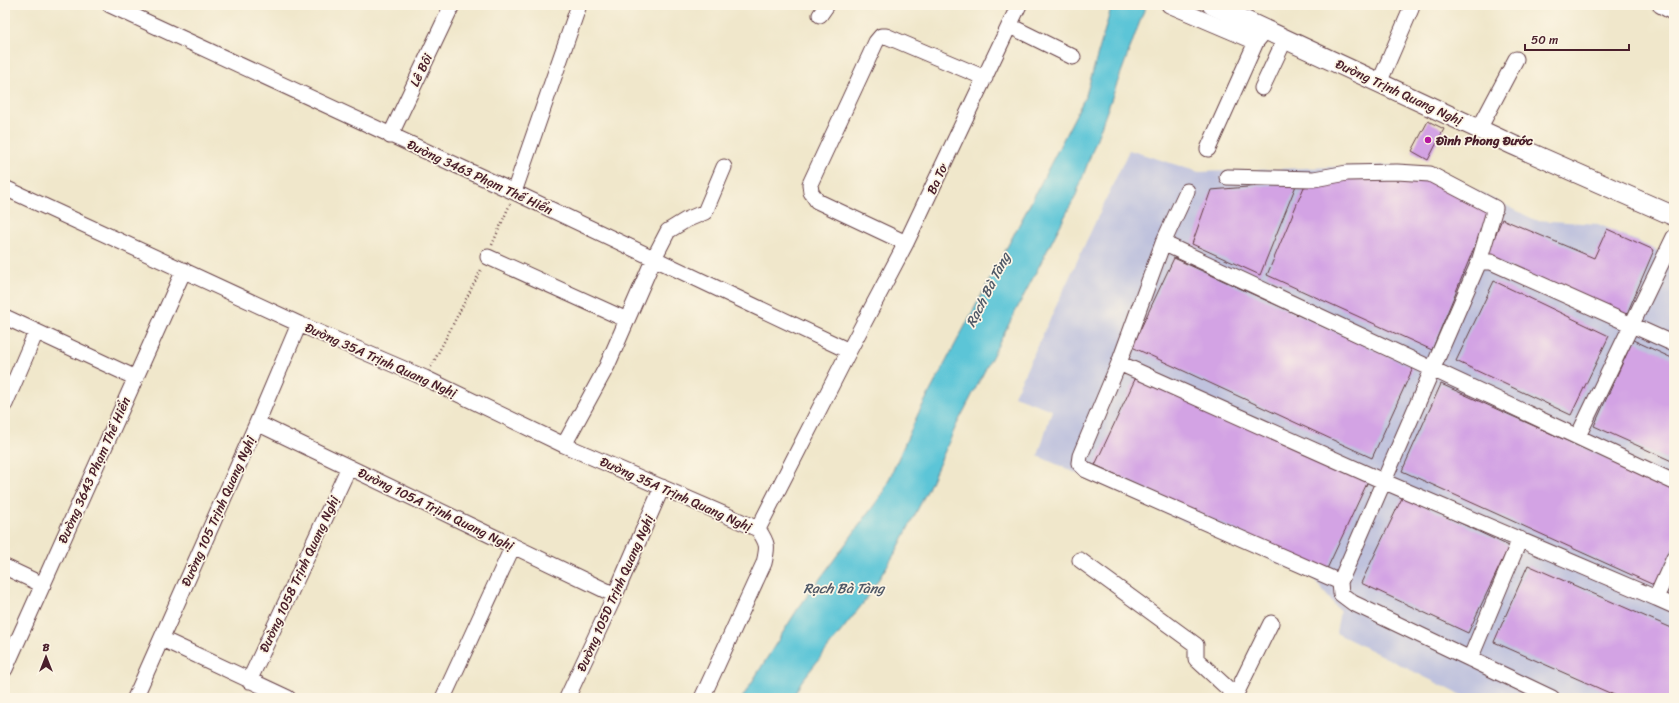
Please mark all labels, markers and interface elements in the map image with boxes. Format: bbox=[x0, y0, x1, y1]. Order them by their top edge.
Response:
scale bar bbox=[1525, 26, 1629, 52]
text: 50 m bbox=[1531, 29, 1558, 51]
street label: Lê Bôi bbox=[403, 49, 439, 91]
street label: Đường Trịnh Quang Nghị bbox=[1332, 52, 1467, 132]
place label: Đình Phong Đước bbox=[1435, 129, 1533, 152]
street label: Đường 3463 Phạm Thế Hiển bbox=[403, 133, 557, 221]
marker: Đình Phong Đước bbox=[1423, 135, 1433, 145]
street label: Ba Tơ bbox=[920, 159, 955, 198]
water label: Rạch Bà Tàng bbox=[959, 247, 1018, 332]
street label: Đường 35A Trịnh Quang Nghị bbox=[301, 316, 461, 404]
street label: Đường 3643 Phạm Thế Hiển bbox=[51, 393, 137, 547]
street label: Đường 105 Trịnh Quang Nghị bbox=[174, 432, 262, 590]
street label: Đường 35A Trịnh Quang Nghị bbox=[596, 450, 756, 538]
street label: Đường 105A Trịnh Quang Nghị bbox=[354, 461, 518, 557]
street label: Đường 1058 Trịnh Quang Nghị bbox=[253, 491, 346, 656]
street label: Đường 105D Trịnh Quang Nghị bbox=[570, 510, 660, 675]
water label: Rạch Bà Tàng bbox=[804, 576, 886, 601]
north arrow bbox=[26, 637, 66, 677]
text: B bbox=[43, 638, 50, 657]

